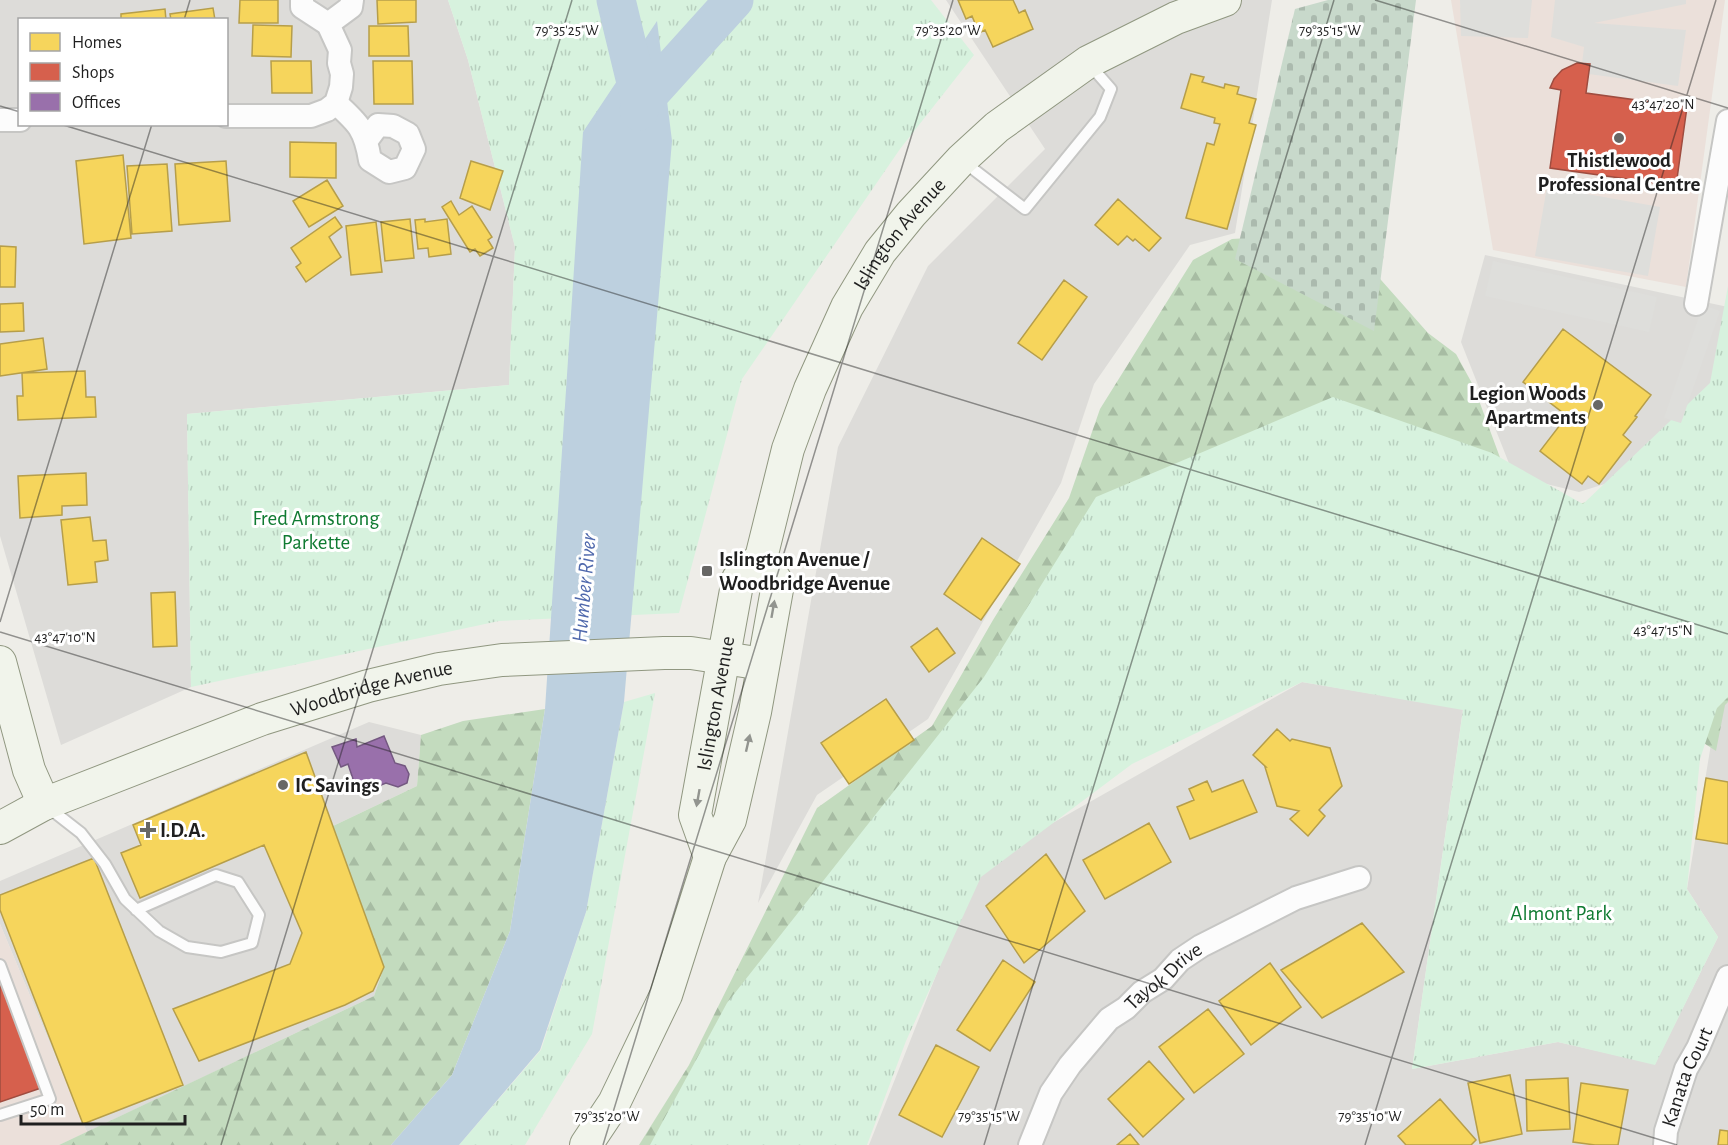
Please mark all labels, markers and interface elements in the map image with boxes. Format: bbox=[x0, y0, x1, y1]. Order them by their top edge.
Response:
legend bbox=[18, 18, 228, 126]
text: 79°35'25"W bbox=[535, 23, 599, 38]
text: 79°35'20"W bbox=[915, 23, 981, 38]
text: 79°35'15"W bbox=[1299, 23, 1362, 38]
text: Homes bbox=[72, 34, 122, 52]
text: Shops bbox=[72, 64, 114, 82]
text: Offices bbox=[72, 94, 121, 112]
text: 43°47'20"N bbox=[1632, 97, 1694, 112]
marker: Thistlewood Professional Centre bbox=[1612, 131, 1626, 145]
place label: Thistlewood Professional Centre bbox=[1538, 150, 1701, 195]
street label: Islington Avenue bbox=[850, 174, 950, 294]
place label: Legion Woods Apartments bbox=[1469, 383, 1586, 428]
marker: Legion Woods Apartments bbox=[1591, 398, 1605, 412]
park label: Fred Armstrong Parkette bbox=[252, 508, 380, 553]
water label: Humber River bbox=[568, 532, 600, 643]
place label: Islington Avenue / Woodbridge Avenue bbox=[719, 549, 890, 594]
marker: Islington Avenue / Woodbridge Avenue bbox=[700, 564, 714, 578]
one-way arrow bbox=[769, 599, 778, 618]
text: 43°47'15"N bbox=[1633, 623, 1693, 638]
text: 43°47'10"N bbox=[34, 630, 96, 645]
street label: Islington Avenue bbox=[693, 635, 738, 773]
street label: Woodbridge Avenue bbox=[288, 657, 454, 721]
one-way arrow bbox=[743, 734, 753, 752]
place label: IC Savings bbox=[295, 775, 380, 796]
marker: IC Savings bbox=[276, 778, 290, 792]
one-way arrow bbox=[693, 789, 702, 808]
place label: I.D.A. bbox=[160, 820, 206, 841]
marker: I.D.A. bbox=[141, 823, 155, 837]
park label: Almont Park bbox=[1510, 903, 1612, 924]
street label: Tayok Drive bbox=[1121, 938, 1206, 1014]
street label: Kanata Court bbox=[1658, 1024, 1717, 1130]
scale bar bbox=[21, 1088, 184, 1126]
text: 50 m bbox=[30, 1101, 64, 1119]
text: 79°35'20"W bbox=[574, 1109, 640, 1124]
text: 79°35'15"W bbox=[958, 1109, 1021, 1124]
text: 79°35'10"W bbox=[1338, 1109, 1402, 1124]

